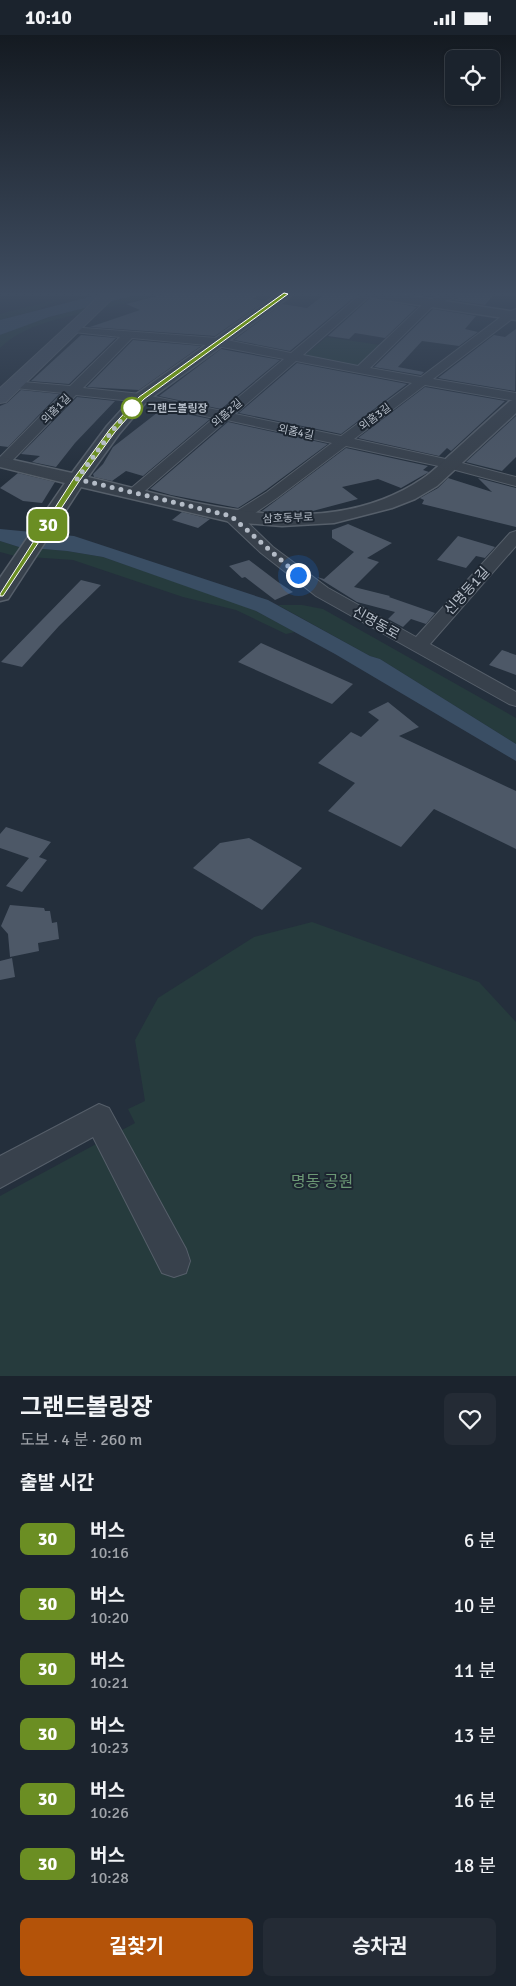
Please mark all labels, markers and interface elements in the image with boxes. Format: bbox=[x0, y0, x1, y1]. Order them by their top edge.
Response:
text: 10:10 bbox=[25, 6, 72, 30]
map controls bbox=[445, 50, 500, 105]
button: locate bbox=[445, 50, 500, 105]
street label: 외홈1길 bbox=[39, 392, 73, 426]
street label: 외홈2길 bbox=[209, 396, 245, 430]
marker: 그랜드볼링장 bbox=[121, 397, 143, 419]
street label: 외홈3길 bbox=[357, 401, 393, 433]
place label: 그랜드볼링장 bbox=[147, 402, 208, 415]
street label: 외홈4길 bbox=[277, 422, 315, 442]
line badge: 30 bbox=[26, 509, 70, 541]
street label: 삼호동부로 bbox=[262, 511, 314, 525]
text: 30 bbox=[38, 514, 58, 536]
your location bbox=[286, 563, 311, 588]
street label: 신명동1길 bbox=[441, 563, 493, 619]
street label: 신명동로 bbox=[349, 603, 403, 643]
park label: 명동 공원 bbox=[291, 1172, 353, 1192]
text: 그랜드볼링장 bbox=[20, 1392, 152, 1422]
button: heart bbox=[444, 1393, 496, 1445]
text: 도보 · 4 분 · 260 m bbox=[20, 1430, 142, 1450]
text: 출발 시간 bbox=[20, 1471, 94, 1495]
text: 버스 bbox=[90, 1519, 125, 1543]
text: 30 bbox=[38, 1528, 57, 1550]
text: 6 분 bbox=[464, 1529, 496, 1553]
text: 10:16 bbox=[90, 1543, 129, 1563]
text: 버스 bbox=[90, 1584, 125, 1608]
text: 30 bbox=[38, 1593, 57, 1615]
text: 10 분 bbox=[454, 1594, 496, 1618]
text: 10:20 bbox=[90, 1608, 129, 1628]
text: 버스 bbox=[90, 1649, 125, 1673]
text: 30 bbox=[38, 1658, 57, 1680]
text: 11 분 bbox=[454, 1659, 496, 1683]
text: 10:21 bbox=[90, 1673, 129, 1693]
text: 버스 bbox=[90, 1714, 125, 1738]
text: 30 bbox=[38, 1723, 57, 1745]
text: 13 분 bbox=[454, 1724, 496, 1748]
text: 10:23 bbox=[90, 1738, 129, 1758]
text: 버스 bbox=[90, 1779, 125, 1803]
text: 30 bbox=[38, 1788, 57, 1810]
text: 16 분 bbox=[454, 1789, 496, 1813]
text: 10:26 bbox=[90, 1803, 129, 1823]
text: 버스 bbox=[90, 1844, 125, 1868]
text: 30 bbox=[38, 1853, 57, 1875]
text: 18 분 bbox=[454, 1854, 496, 1878]
text: 10:28 bbox=[90, 1868, 129, 1888]
button: 길찾기 bbox=[20, 1918, 253, 1976]
button: 승차권 bbox=[263, 1918, 496, 1976]

